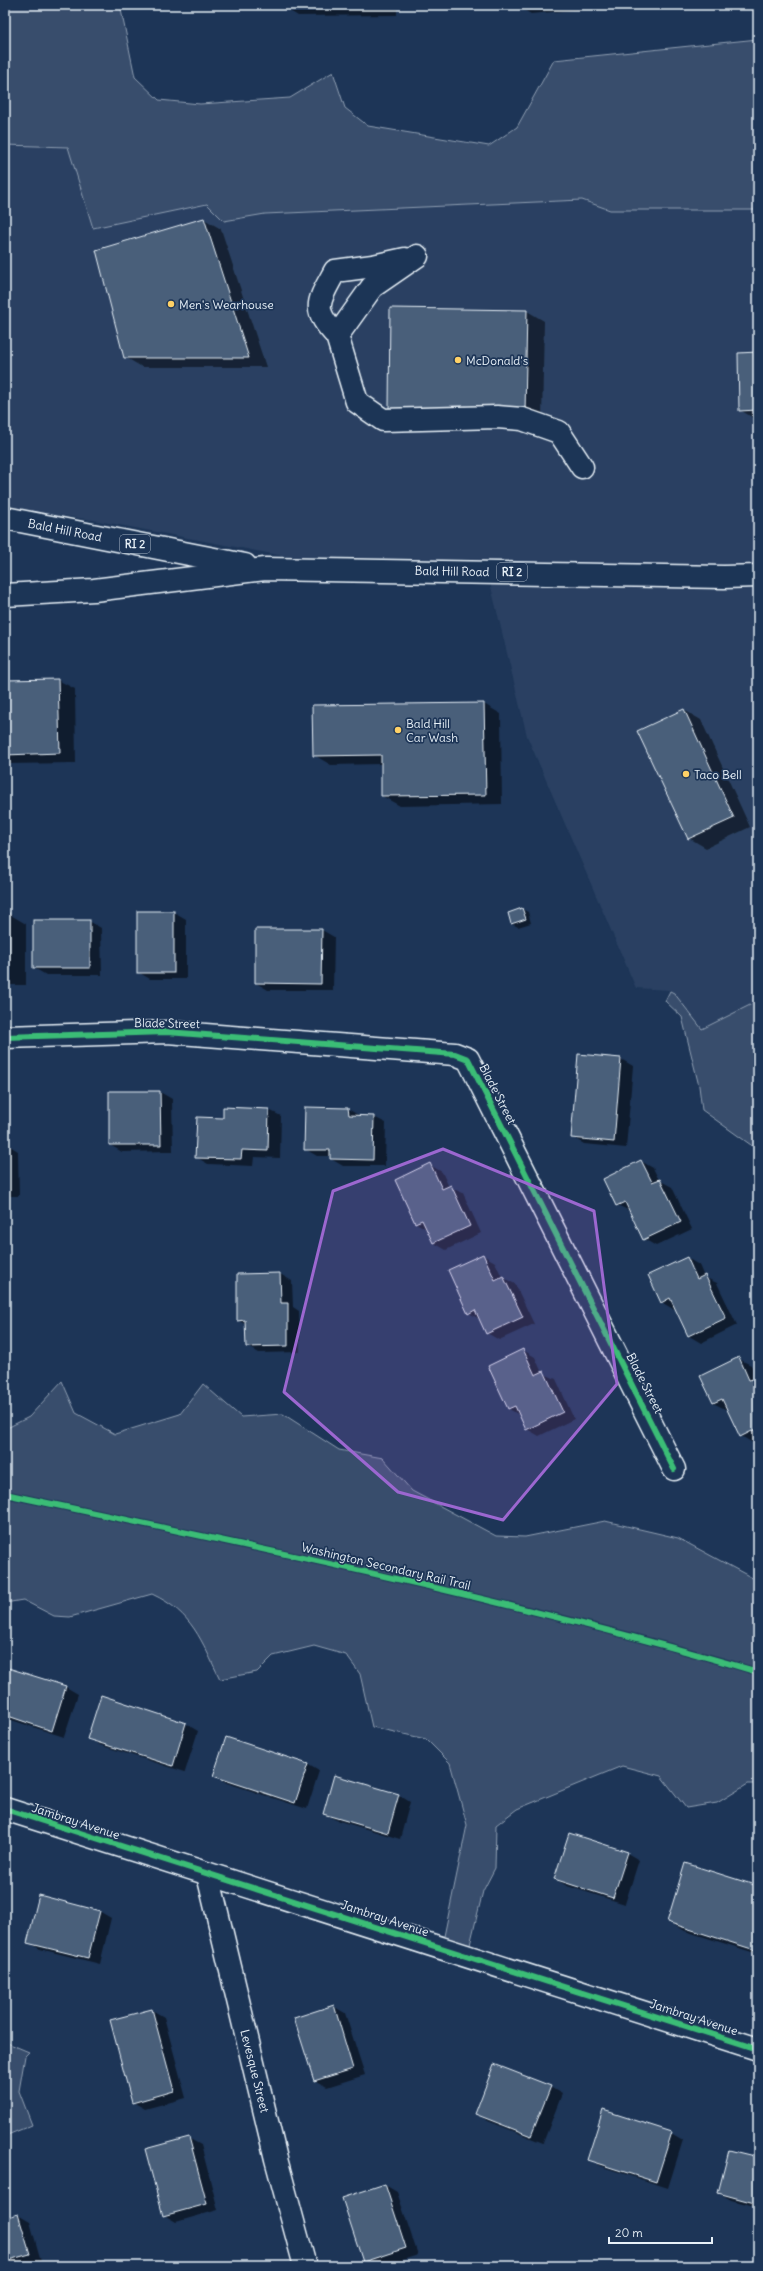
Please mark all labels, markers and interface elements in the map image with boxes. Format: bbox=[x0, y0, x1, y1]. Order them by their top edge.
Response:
place label: Men's Wearhouse bbox=[179, 297, 274, 312]
marker: Men's Wearhouse bbox=[166, 299, 176, 309]
place label: McDonald's bbox=[466, 353, 528, 368]
marker: McDonald's bbox=[453, 355, 463, 365]
street label: Bald Hill Road bbox=[27, 515, 103, 545]
road number: RI 2 bbox=[120, 535, 150, 553]
street label: Bald Hill Road bbox=[414, 563, 490, 579]
road number: RI 2 bbox=[497, 563, 527, 581]
place label: Bald Hill Car Wash bbox=[406, 716, 458, 745]
marker: Bald Hill Car Wash bbox=[393, 725, 403, 735]
place label: Taco Bell bbox=[694, 767, 742, 782]
marker: Taco Bell bbox=[681, 769, 691, 779]
street label: Blade Street bbox=[134, 1015, 200, 1031]
street label: Blade Street bbox=[476, 1061, 520, 1127]
street label: Blade Street bbox=[623, 1350, 667, 1416]
street label: Washington Secondary Rail Trail bbox=[300, 1539, 472, 1593]
street label: Jambray Avenue bbox=[30, 1800, 122, 1842]
street label: Jambray Avenue bbox=[339, 1897, 431, 1939]
street label: Jambray Avenue bbox=[648, 1996, 740, 2038]
street label: Levesque Street bbox=[237, 2028, 273, 2114]
scale bar bbox=[609, 2219, 712, 2245]
text: 20 m bbox=[615, 2225, 643, 2240]

